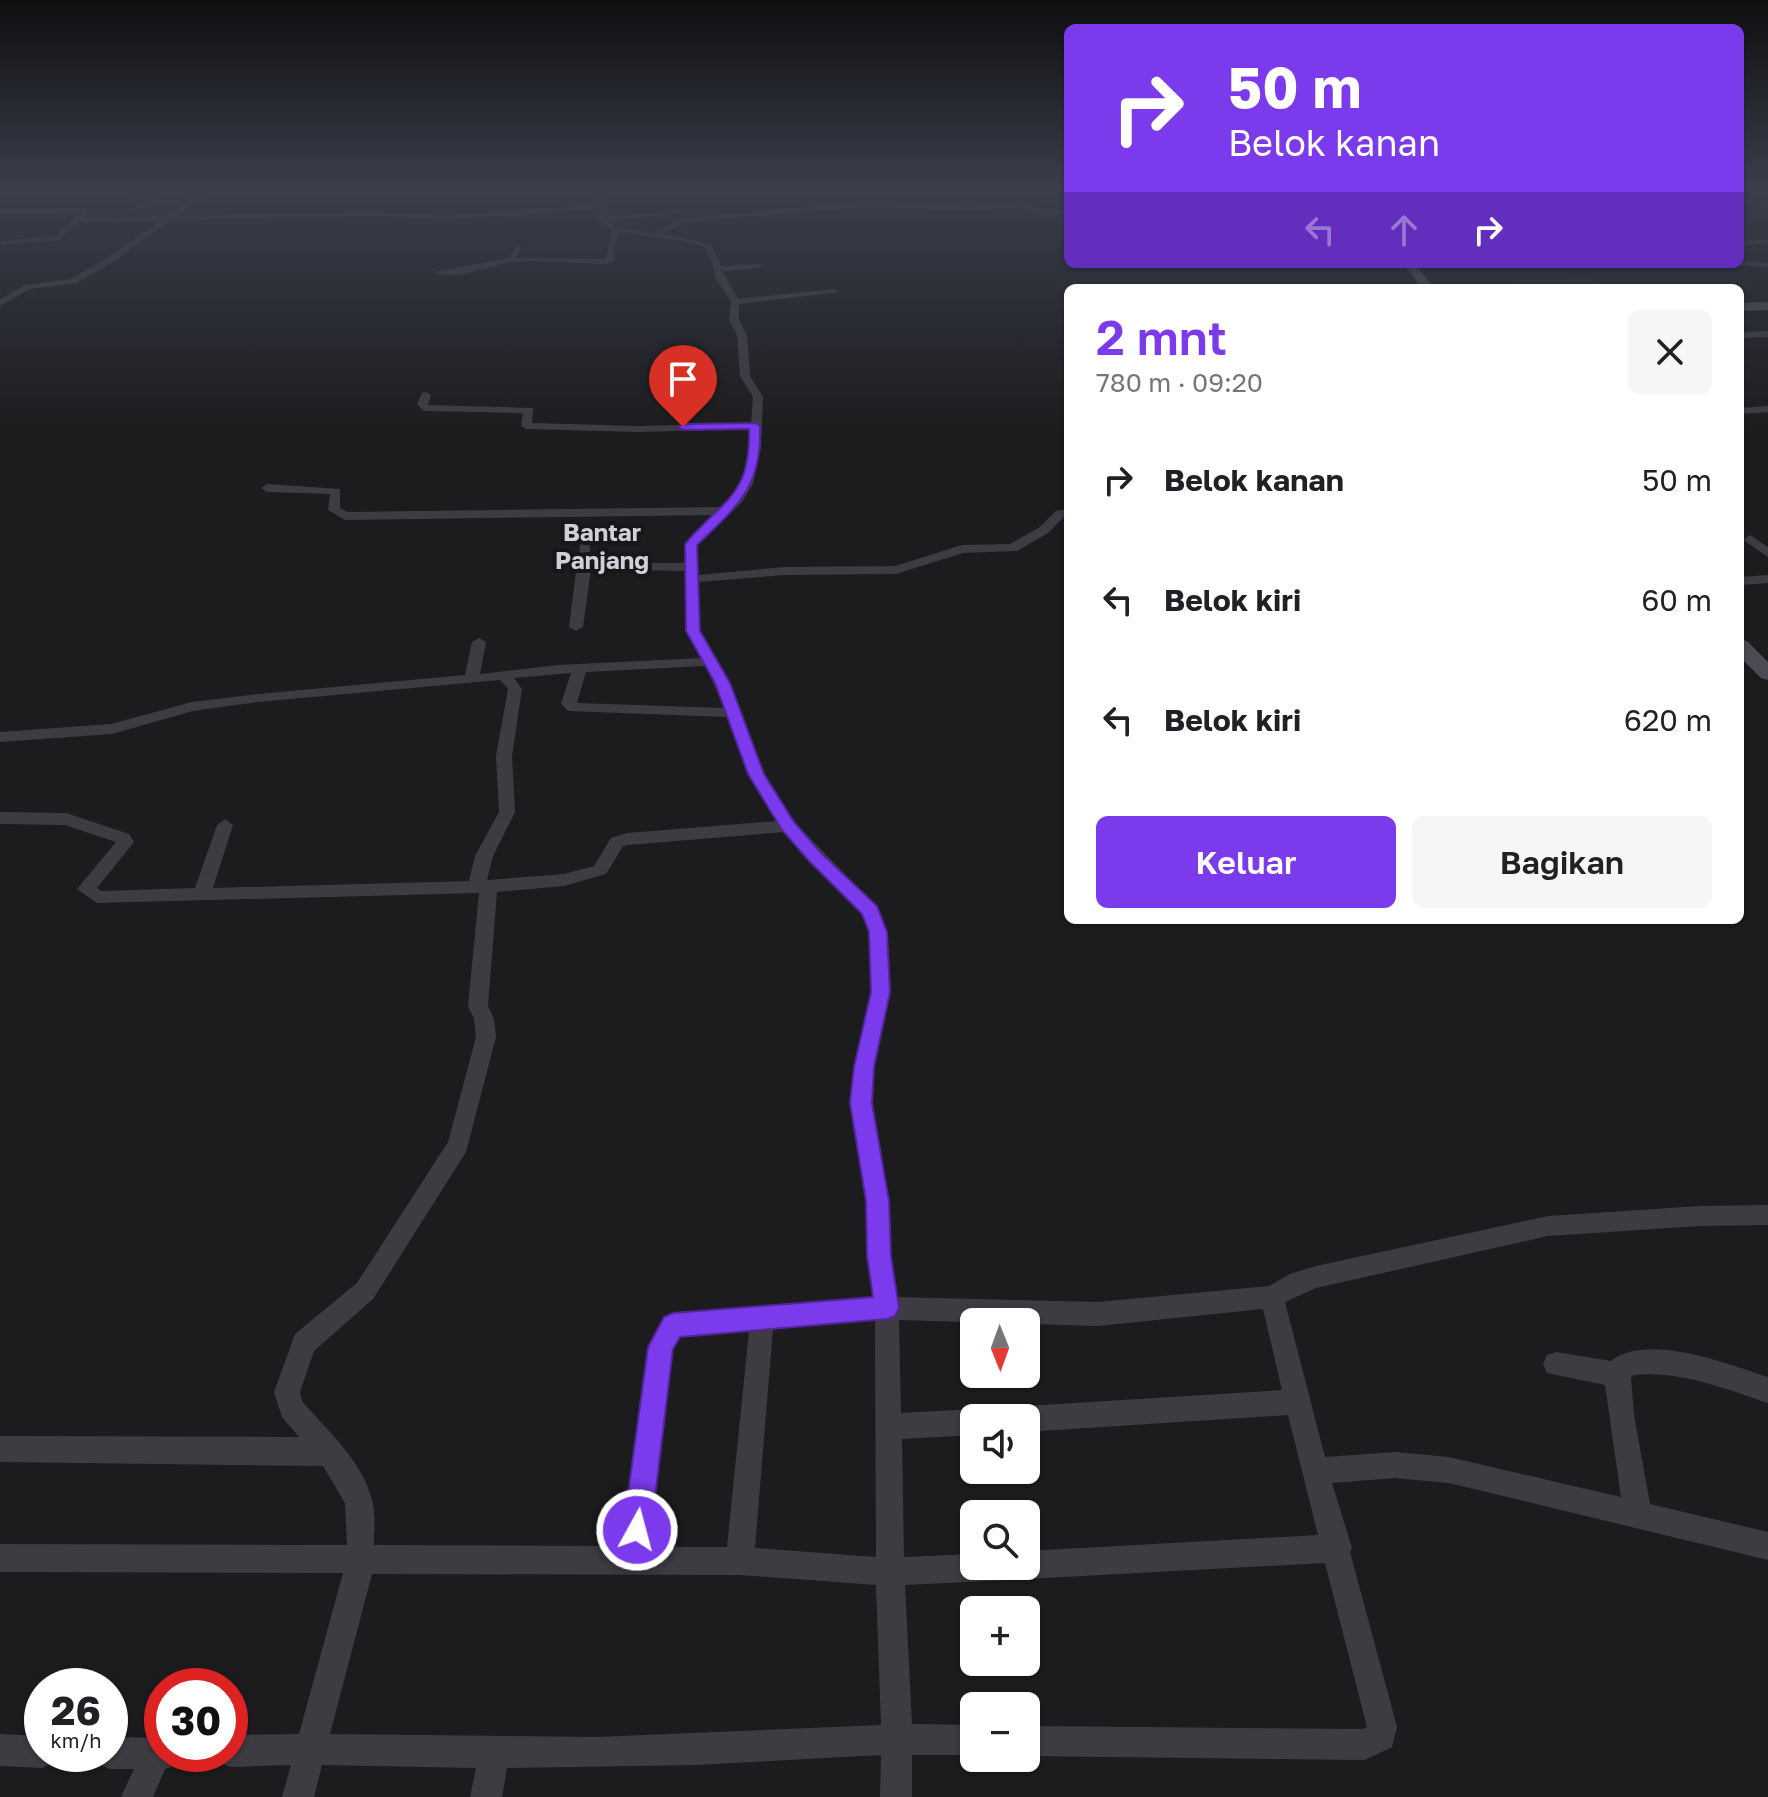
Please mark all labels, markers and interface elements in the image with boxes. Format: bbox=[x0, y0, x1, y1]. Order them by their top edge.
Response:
text: 50 m bbox=[1228, 53, 1362, 120]
icon: right bbox=[1096, 56, 1200, 160]
text: Belok kanan bbox=[1228, 121, 1440, 164]
icon: left bbox=[1298, 208, 1342, 252]
icon: ahead bbox=[1382, 208, 1426, 252]
icon: right bbox=[1466, 208, 1510, 252]
text: 2 mnt bbox=[1096, 308, 1227, 366]
button: close bbox=[1628, 310, 1712, 394]
pin bbox=[649, 345, 717, 427]
icon: arrive bbox=[661, 357, 705, 401]
text: 780 m · 09:20 bbox=[1096, 367, 1263, 398]
icon: right bbox=[1096, 458, 1140, 502]
text: Belok kanan bbox=[1164, 462, 1344, 498]
text: 50 m bbox=[1642, 462, 1712, 498]
district label: Bantar Panjang bbox=[555, 517, 649, 574]
icon: left bbox=[1096, 578, 1140, 622]
text: Belok kiri bbox=[1164, 582, 1301, 618]
text: 60 m bbox=[1641, 582, 1712, 618]
icon: left bbox=[1096, 698, 1140, 742]
text: Belok kiri bbox=[1164, 702, 1301, 738]
text: 620 m bbox=[1624, 702, 1712, 738]
button: Keluar bbox=[1096, 816, 1396, 908]
button: Bagikan bbox=[1412, 816, 1712, 908]
north arrow bbox=[960, 1308, 1040, 1388]
map controls bbox=[960, 1308, 1040, 1772]
button: sound bbox=[960, 1404, 1040, 1484]
position arrow bbox=[595, 1488, 679, 1572]
button: search bbox=[960, 1500, 1040, 1580]
button: + bbox=[960, 1596, 1040, 1676]
speed limit sign: 30 bbox=[144, 1668, 248, 1772]
text: 26 bbox=[51, 1686, 101, 1734]
button: − bbox=[960, 1692, 1040, 1772]
text: km/h bbox=[51, 1728, 101, 1752]

